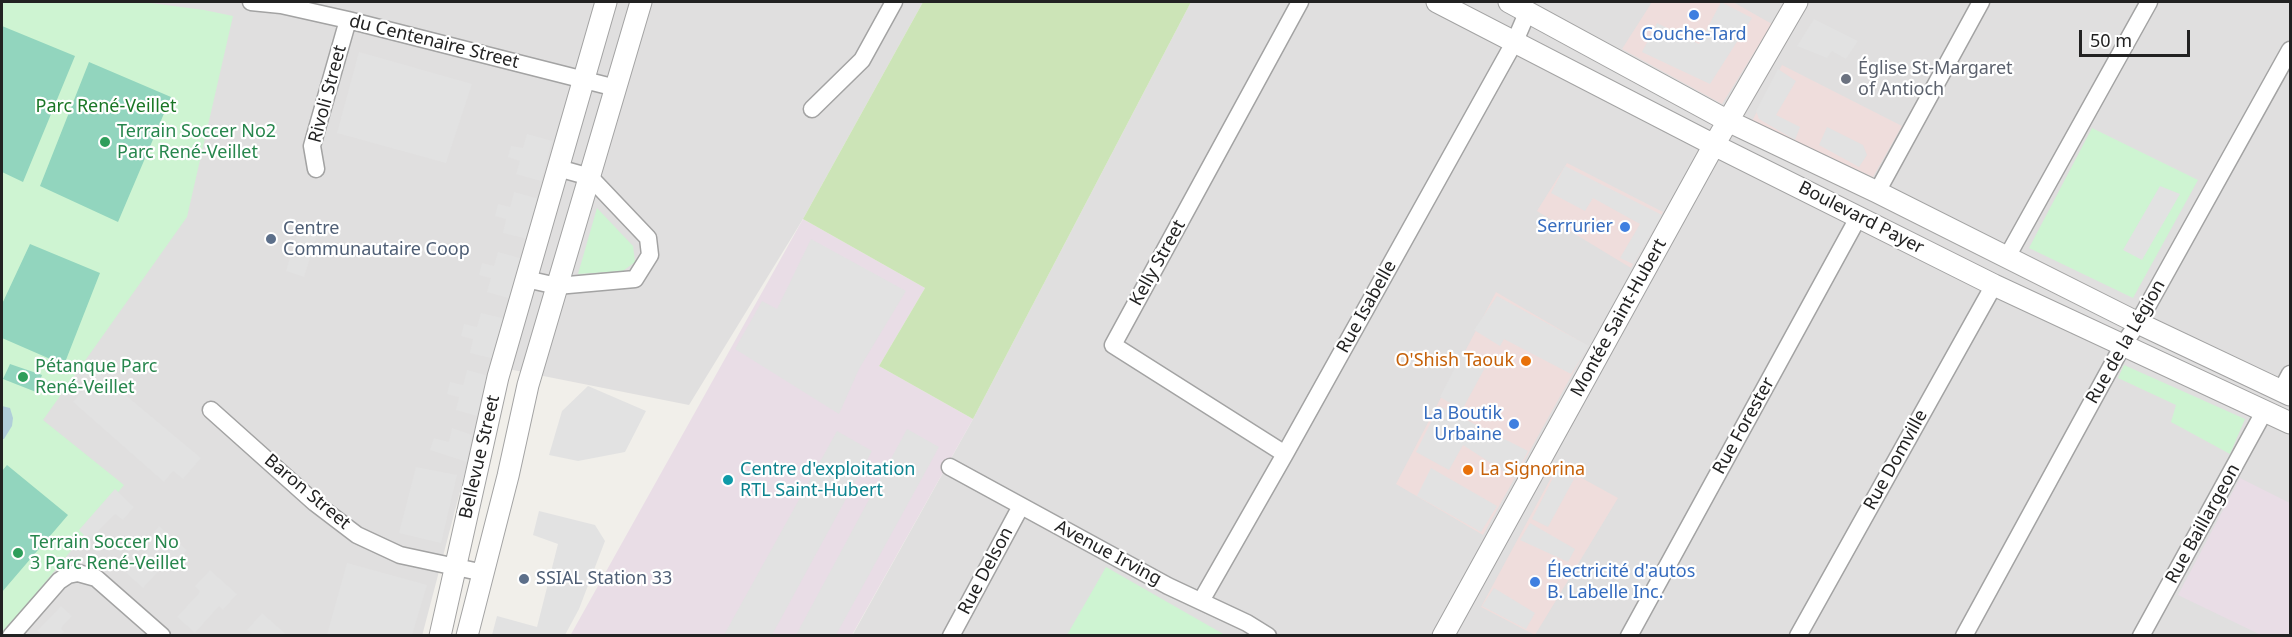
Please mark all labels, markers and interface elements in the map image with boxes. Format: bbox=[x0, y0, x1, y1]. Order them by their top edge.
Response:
marker: Couche-Tard bbox=[1687, 8, 1701, 22]
street label: du Centenaire Street bbox=[347, 10, 521, 74]
scale bar bbox=[2082, 18, 2193, 56]
place label: Couche-Tard bbox=[1641, 24, 1747, 46]
text: 50 m bbox=[2090, 28, 2132, 52]
street label: Rivoli Street bbox=[305, 43, 351, 145]
place label: Église St-Margaret of Antioch bbox=[1858, 58, 2013, 100]
marker: Église St-Margaret of Antioch bbox=[1839, 72, 1853, 86]
park label: Parc René-Veillet bbox=[36, 96, 176, 118]
place label: Terrain Soccer No2 Parc René-Veillet bbox=[117, 121, 276, 164]
marker: Terrain Soccer No2 Parc René-Veillet bbox=[98, 135, 112, 149]
street label: Boulevard Payer bbox=[1795, 177, 1927, 259]
street label: Kelly Street bbox=[1126, 216, 1190, 310]
place label: Serrurier bbox=[1537, 216, 1613, 238]
place label: Centre Communautaire Coop bbox=[283, 218, 470, 260]
marker: Serrurier bbox=[1618, 220, 1632, 234]
marker: Centre Communautaire Coop bbox=[264, 232, 278, 246]
street label: Montée Saint-Hubert bbox=[1567, 235, 1671, 401]
street label: Rue Isabelle bbox=[1333, 257, 1401, 357]
street label: Rue de la Légion bbox=[2082, 276, 2170, 408]
place label: O'Shish Taouk bbox=[1396, 350, 1514, 372]
marker: O'Shish Taouk bbox=[1519, 354, 1533, 368]
place label: Pétanque Parc René-Veillet bbox=[35, 356, 157, 398]
marker: Pétanque Parc René-Veillet bbox=[16, 370, 30, 384]
street label: Rue Forester bbox=[1709, 374, 1779, 478]
street label: Bellevue Street bbox=[455, 393, 505, 521]
place label: La Boutik Urbaine bbox=[1423, 403, 1502, 446]
street label: Rue Domville bbox=[1860, 406, 1932, 514]
marker: La Boutik Urbaine bbox=[1507, 417, 1521, 431]
street label: Baron Street bbox=[260, 450, 354, 534]
place label: Centre d'exploitation RTL Saint-Hubert bbox=[740, 459, 915, 502]
place label: La Signorina bbox=[1480, 459, 1585, 481]
street label: Rue Baillargeon bbox=[2161, 460, 2245, 588]
marker: La Signorina bbox=[1461, 463, 1475, 477]
marker: Centre d'exploitation RTL Saint-Hubert bbox=[721, 473, 735, 487]
street label: Avenue Irving bbox=[1051, 516, 1165, 590]
street label: Rue Delson bbox=[954, 524, 1018, 618]
place label: Terrain Soccer No 3 Parc René-Veillet bbox=[30, 532, 186, 574]
marker: Terrain Soccer No 3 Parc René-Veillet bbox=[11, 546, 25, 560]
place label: Électricité d'autos B. Labelle Inc. bbox=[1547, 561, 1695, 604]
place label: SSIAL Station 33 bbox=[536, 568, 672, 590]
marker: SSIAL Station 33 bbox=[517, 572, 531, 586]
marker: Électricité d'autos B. Labelle Inc. bbox=[1528, 575, 1542, 589]

